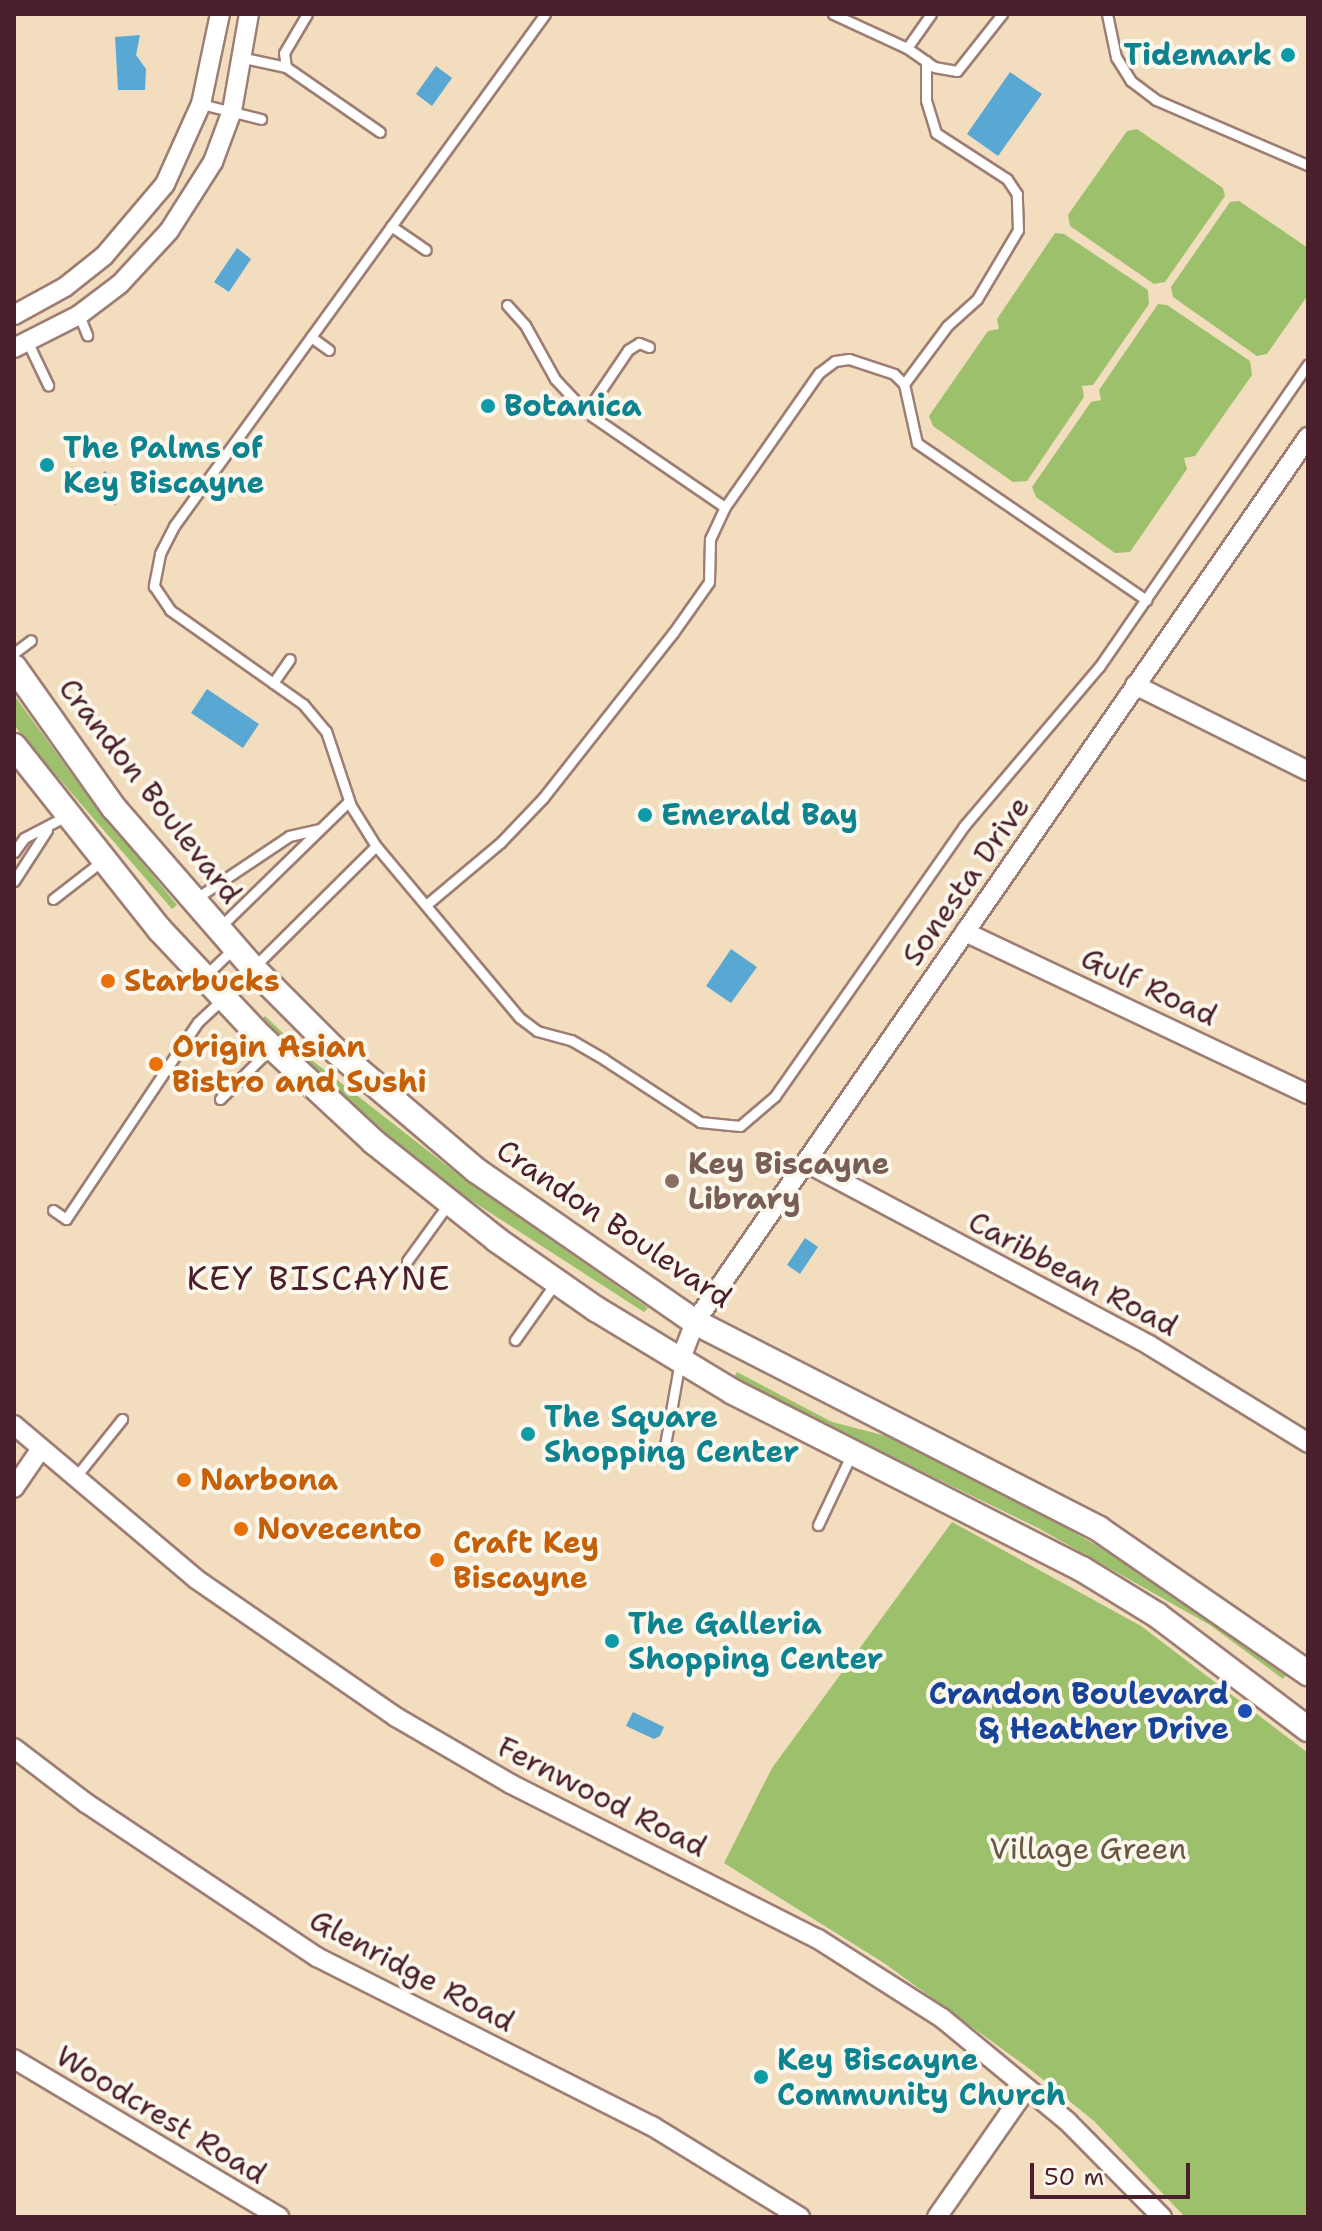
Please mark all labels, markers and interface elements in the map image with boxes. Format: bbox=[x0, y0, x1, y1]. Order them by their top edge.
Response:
place label: Tidemark bbox=[1124, 37, 1272, 73]
marker: Tidemark bbox=[1279, 46, 1297, 64]
place label: Botanica bbox=[504, 388, 642, 424]
marker: Botanica bbox=[479, 397, 497, 415]
place label: The Palms of Key Biscayne bbox=[63, 430, 264, 500]
marker: The Palms of Key Biscayne bbox=[38, 456, 56, 474]
street label: Crandon Boulevard bbox=[51, 671, 249, 911]
street label: Sonesta Drive bbox=[894, 789, 1038, 973]
place label: Emerald Bay bbox=[661, 797, 858, 833]
marker: Emerald Bay bbox=[636, 806, 654, 824]
street label: Gulf Road bbox=[1075, 940, 1223, 1034]
place label: Starbucks bbox=[124, 963, 280, 999]
marker: Starbucks bbox=[99, 972, 117, 990]
place label: Origin Asian Bistro and Sushi bbox=[172, 1029, 427, 1100]
marker: Origin Asian Bistro and Sushi bbox=[147, 1055, 165, 1073]
street label: Crandon Boulevard bbox=[490, 1132, 738, 1316]
place label: Key Biscayne Library bbox=[688, 1146, 889, 1216]
marker: Key Biscayne Library bbox=[663, 1172, 681, 1190]
street label: Caribbean Road bbox=[962, 1204, 1184, 1344]
district label: KEY BISCAYNE bbox=[186, 1259, 452, 1299]
place label: The Square Shopping Center bbox=[544, 1399, 799, 1470]
marker: The Square Shopping Center bbox=[519, 1425, 537, 1443]
place label: Narbona bbox=[200, 1462, 338, 1498]
marker: Narbona bbox=[175, 1471, 193, 1489]
place label: Novecento bbox=[257, 1511, 422, 1547]
marker: Novecento bbox=[232, 1520, 250, 1538]
place label: Craft Key Biscayne bbox=[453, 1525, 599, 1596]
marker: Craft Key Biscayne bbox=[428, 1551, 446, 1569]
place label: The Galleria Shopping Center bbox=[628, 1606, 883, 1676]
marker: The Galleria Shopping Center bbox=[603, 1632, 621, 1650]
place label: Crandon Boulevard & Heather Drive bbox=[929, 1676, 1229, 1746]
marker: Crandon Boulevard & Heather Drive bbox=[1236, 1702, 1254, 1720]
street label: Fernwood Road bbox=[492, 1729, 712, 1865]
park label: Village Green bbox=[989, 1831, 1187, 1867]
street label: Glenridge Road bbox=[303, 1902, 521, 2040]
street label: Woodcrest Road bbox=[49, 2038, 273, 2192]
place label: Key Biscayne Community Church bbox=[777, 2042, 1066, 2112]
marker: Key Biscayne Community Church bbox=[752, 2068, 770, 2086]
scale bar bbox=[1034, 2147, 1194, 2197]
text: 50 m bbox=[1044, 2161, 1104, 2193]

